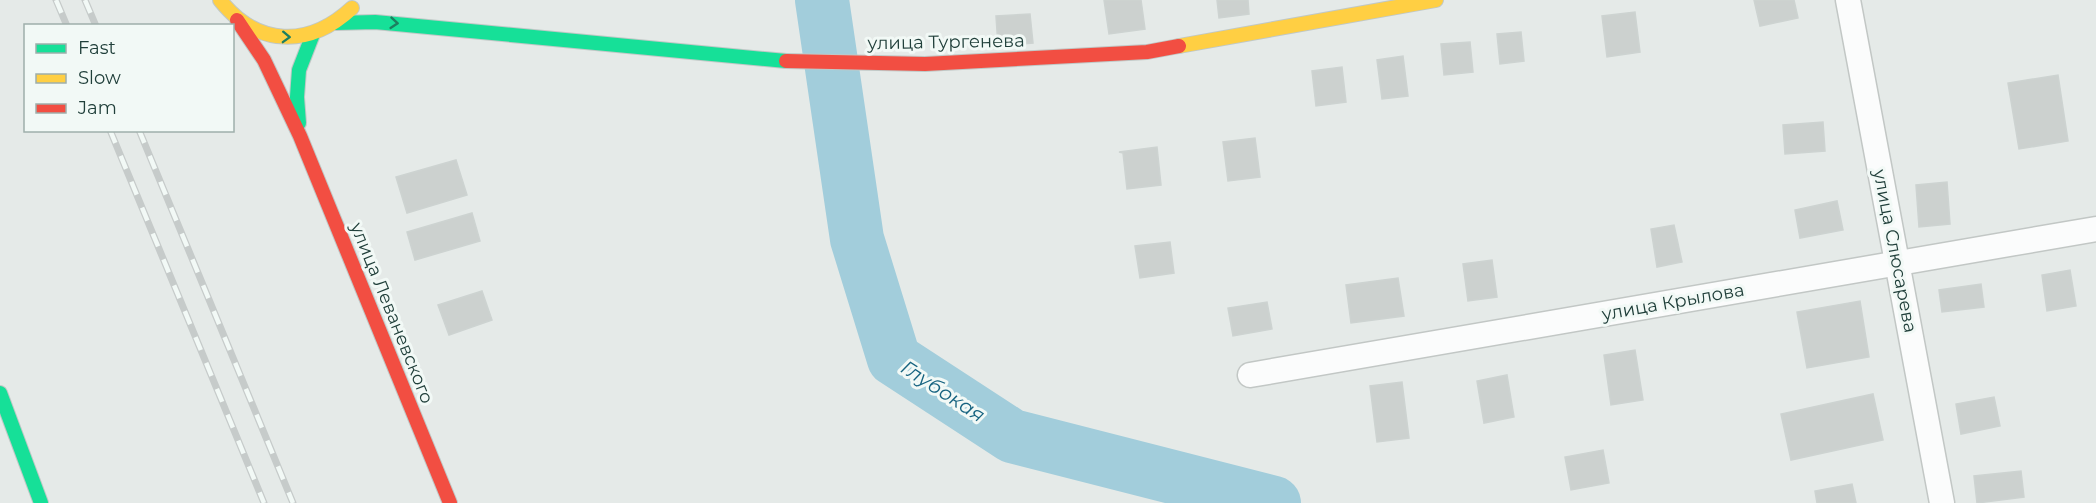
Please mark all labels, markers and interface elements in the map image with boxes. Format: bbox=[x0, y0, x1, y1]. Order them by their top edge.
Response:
one-way arrow bbox=[389, 16, 399, 29]
legend bbox=[24, 24, 234, 132]
street label: улица Тургенева bbox=[866, 30, 1025, 54]
one-way arrow bbox=[282, 31, 291, 43]
text: Fast bbox=[78, 37, 116, 59]
text: Slow bbox=[78, 67, 121, 89]
text: Jam bbox=[77, 97, 117, 119]
street label: улица Слюсарева bbox=[1868, 167, 1922, 334]
street label: улица Леваневского bbox=[345, 218, 438, 407]
street label: улица Крылова bbox=[1599, 279, 1746, 326]
water label: Глубокая bbox=[896, 355, 990, 427]

